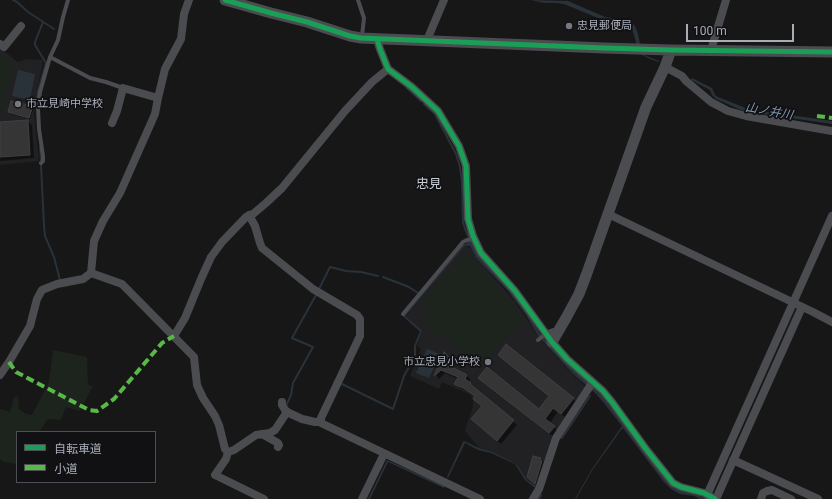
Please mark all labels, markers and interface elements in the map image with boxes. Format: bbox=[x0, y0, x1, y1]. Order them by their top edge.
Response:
scale bar bbox=[688, 16, 796, 42]
place label: 忠見郵便局 bbox=[577, 19, 632, 33]
marker: 忠見郵便局 bbox=[564, 21, 574, 31]
text: 100 m bbox=[693, 24, 727, 38]
place label: 市立見崎中学校 bbox=[26, 97, 103, 111]
marker: 市立見崎中学校 bbox=[13, 99, 23, 109]
water label: 山ノ井川 bbox=[744, 101, 794, 123]
district label: 忠見 bbox=[416, 177, 442, 193]
place label: 市立忠見小学校 bbox=[403, 355, 480, 369]
marker: 市立忠見小学校 bbox=[483, 357, 493, 367]
legend bbox=[16, 431, 156, 483]
text: 自転車道 bbox=[54, 442, 102, 456]
text: 小道 bbox=[54, 462, 78, 476]

